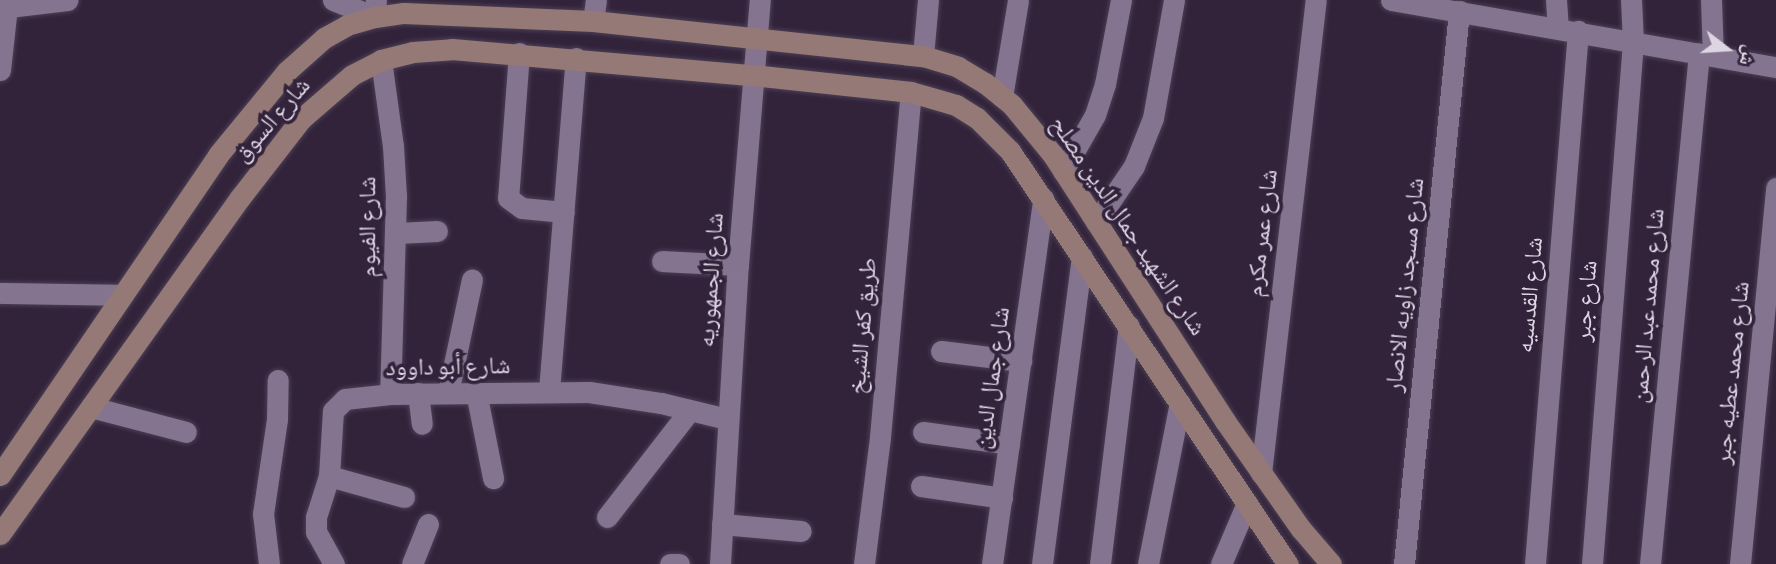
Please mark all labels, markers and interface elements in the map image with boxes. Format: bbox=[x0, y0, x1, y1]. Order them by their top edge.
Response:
north arrow bbox=[1692, 14, 1762, 84]
text: ش bbox=[1734, 42, 1762, 68]
street label: شارع السوق bbox=[227, 72, 317, 168]
street label: شارع الشهيد جمال الدين مصلح bbox=[1044, 111, 1212, 341]
street label: شارع عمر مكرم bbox=[1240, 168, 1284, 298]
street label: شارع الفيوم bbox=[354, 176, 382, 278]
street label: شارع مسجد زاويه الانصار bbox=[1379, 176, 1431, 394]
street label: شارع محمد عبد الرحمن bbox=[1625, 207, 1671, 405]
street label: شارع الجمهوريه bbox=[692, 212, 730, 348]
street label: شارع القدسيه bbox=[1511, 236, 1549, 354]
street label: طريق كفر الشيخ bbox=[843, 256, 883, 396]
street label: شارع جبر bbox=[1568, 259, 1604, 343]
street label: شارع محمد عطيه جبر bbox=[1708, 280, 1756, 466]
street label: شارع جمال الدين bbox=[968, 305, 1016, 451]
street label: شارع أبو داوود bbox=[385, 352, 511, 382]

